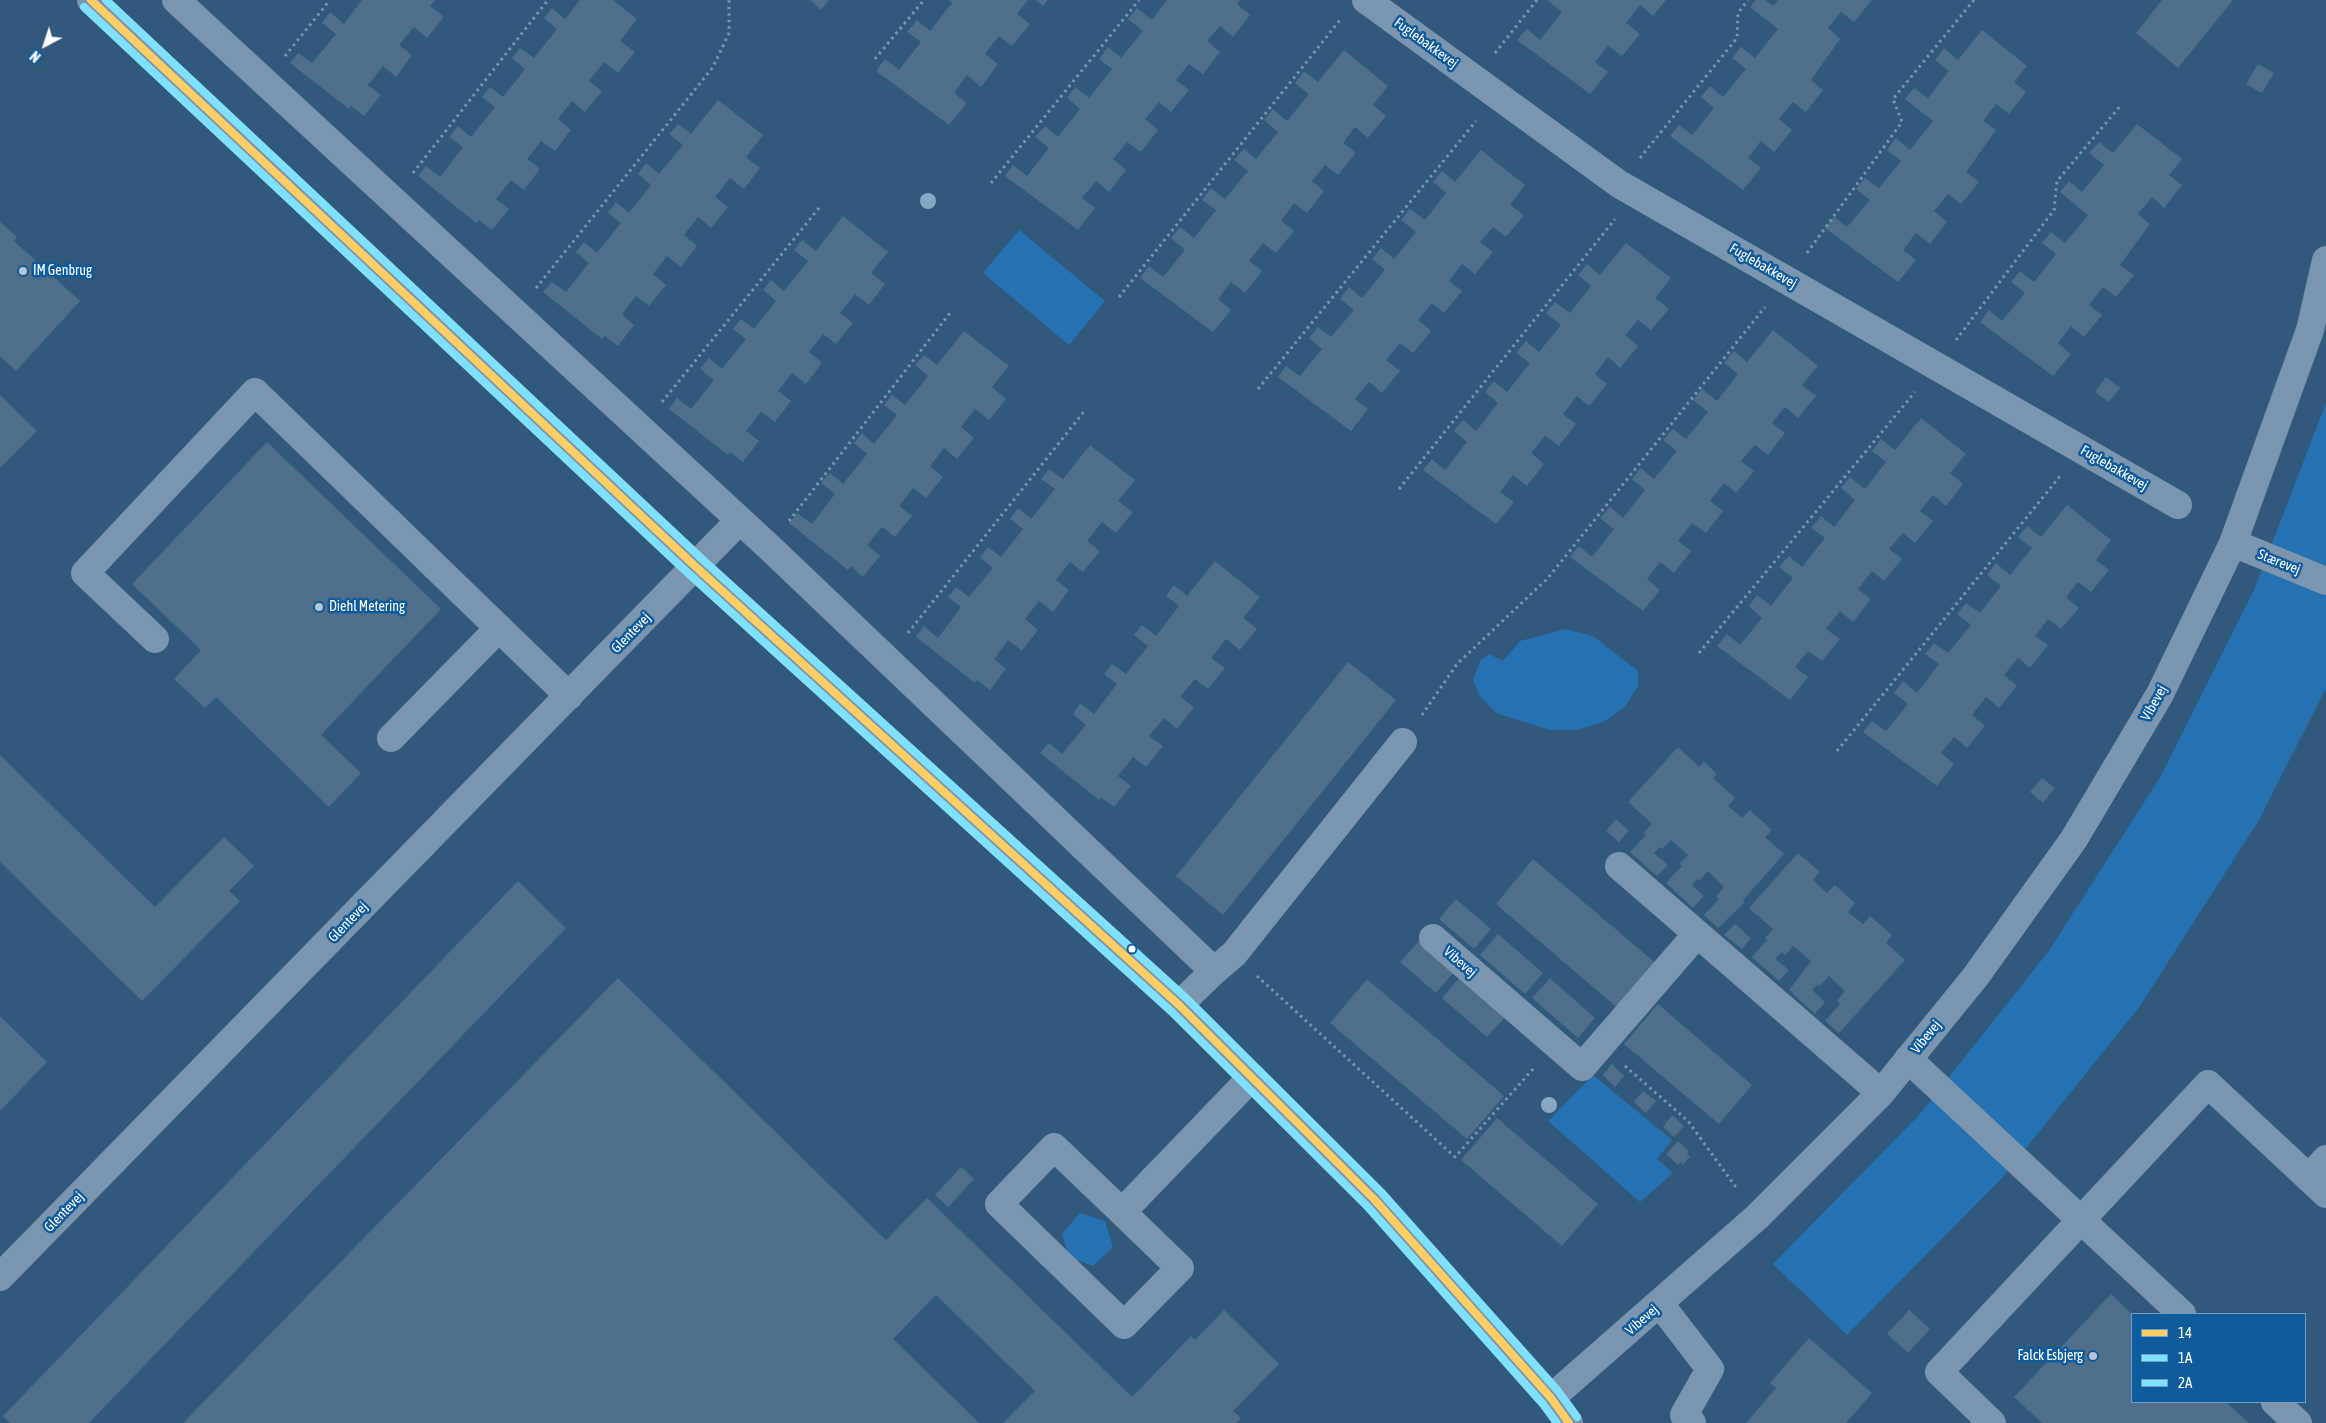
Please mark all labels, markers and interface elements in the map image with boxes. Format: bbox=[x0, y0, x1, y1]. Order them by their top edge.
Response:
street label: Fuglebakkevej bbox=[1391, 14, 1461, 72]
north arrow bbox=[20, 20, 70, 70]
text: N bbox=[27, 48, 44, 65]
street label: Fuglebakkevej bbox=[1726, 240, 1800, 292]
place label: IM Genbrug bbox=[33, 263, 92, 279]
marker: IM Genbrug bbox=[17, 265, 29, 277]
street label: Fuglebakkevej bbox=[2077, 442, 2151, 494]
street label: Stærevej bbox=[2255, 546, 2303, 578]
place label: Diehl Metering bbox=[329, 599, 405, 615]
marker: Diehl Metering bbox=[313, 601, 325, 613]
street label: Glentevej bbox=[608, 609, 654, 657]
street label: Vibevej bbox=[2137, 682, 2171, 724]
street label: Glentevej bbox=[325, 898, 371, 946]
street label: Vibevej bbox=[1440, 943, 1480, 981]
unlabelled marker bbox=[1127, 944, 1137, 954]
street label: Vibevej bbox=[1907, 1017, 1945, 1057]
street label: Glentevej bbox=[41, 1188, 87, 1236]
street label: Vibevej bbox=[1622, 1301, 1662, 1339]
legend bbox=[2131, 1313, 2306, 1403]
text: 14 bbox=[2178, 1324, 2192, 1341]
place label: Falck Esbjerg bbox=[2017, 1348, 2083, 1364]
text: 1A bbox=[2178, 1349, 2192, 1366]
marker: Falck Esbjerg bbox=[2087, 1350, 2099, 1362]
text: 2A bbox=[2178, 1374, 2192, 1391]

